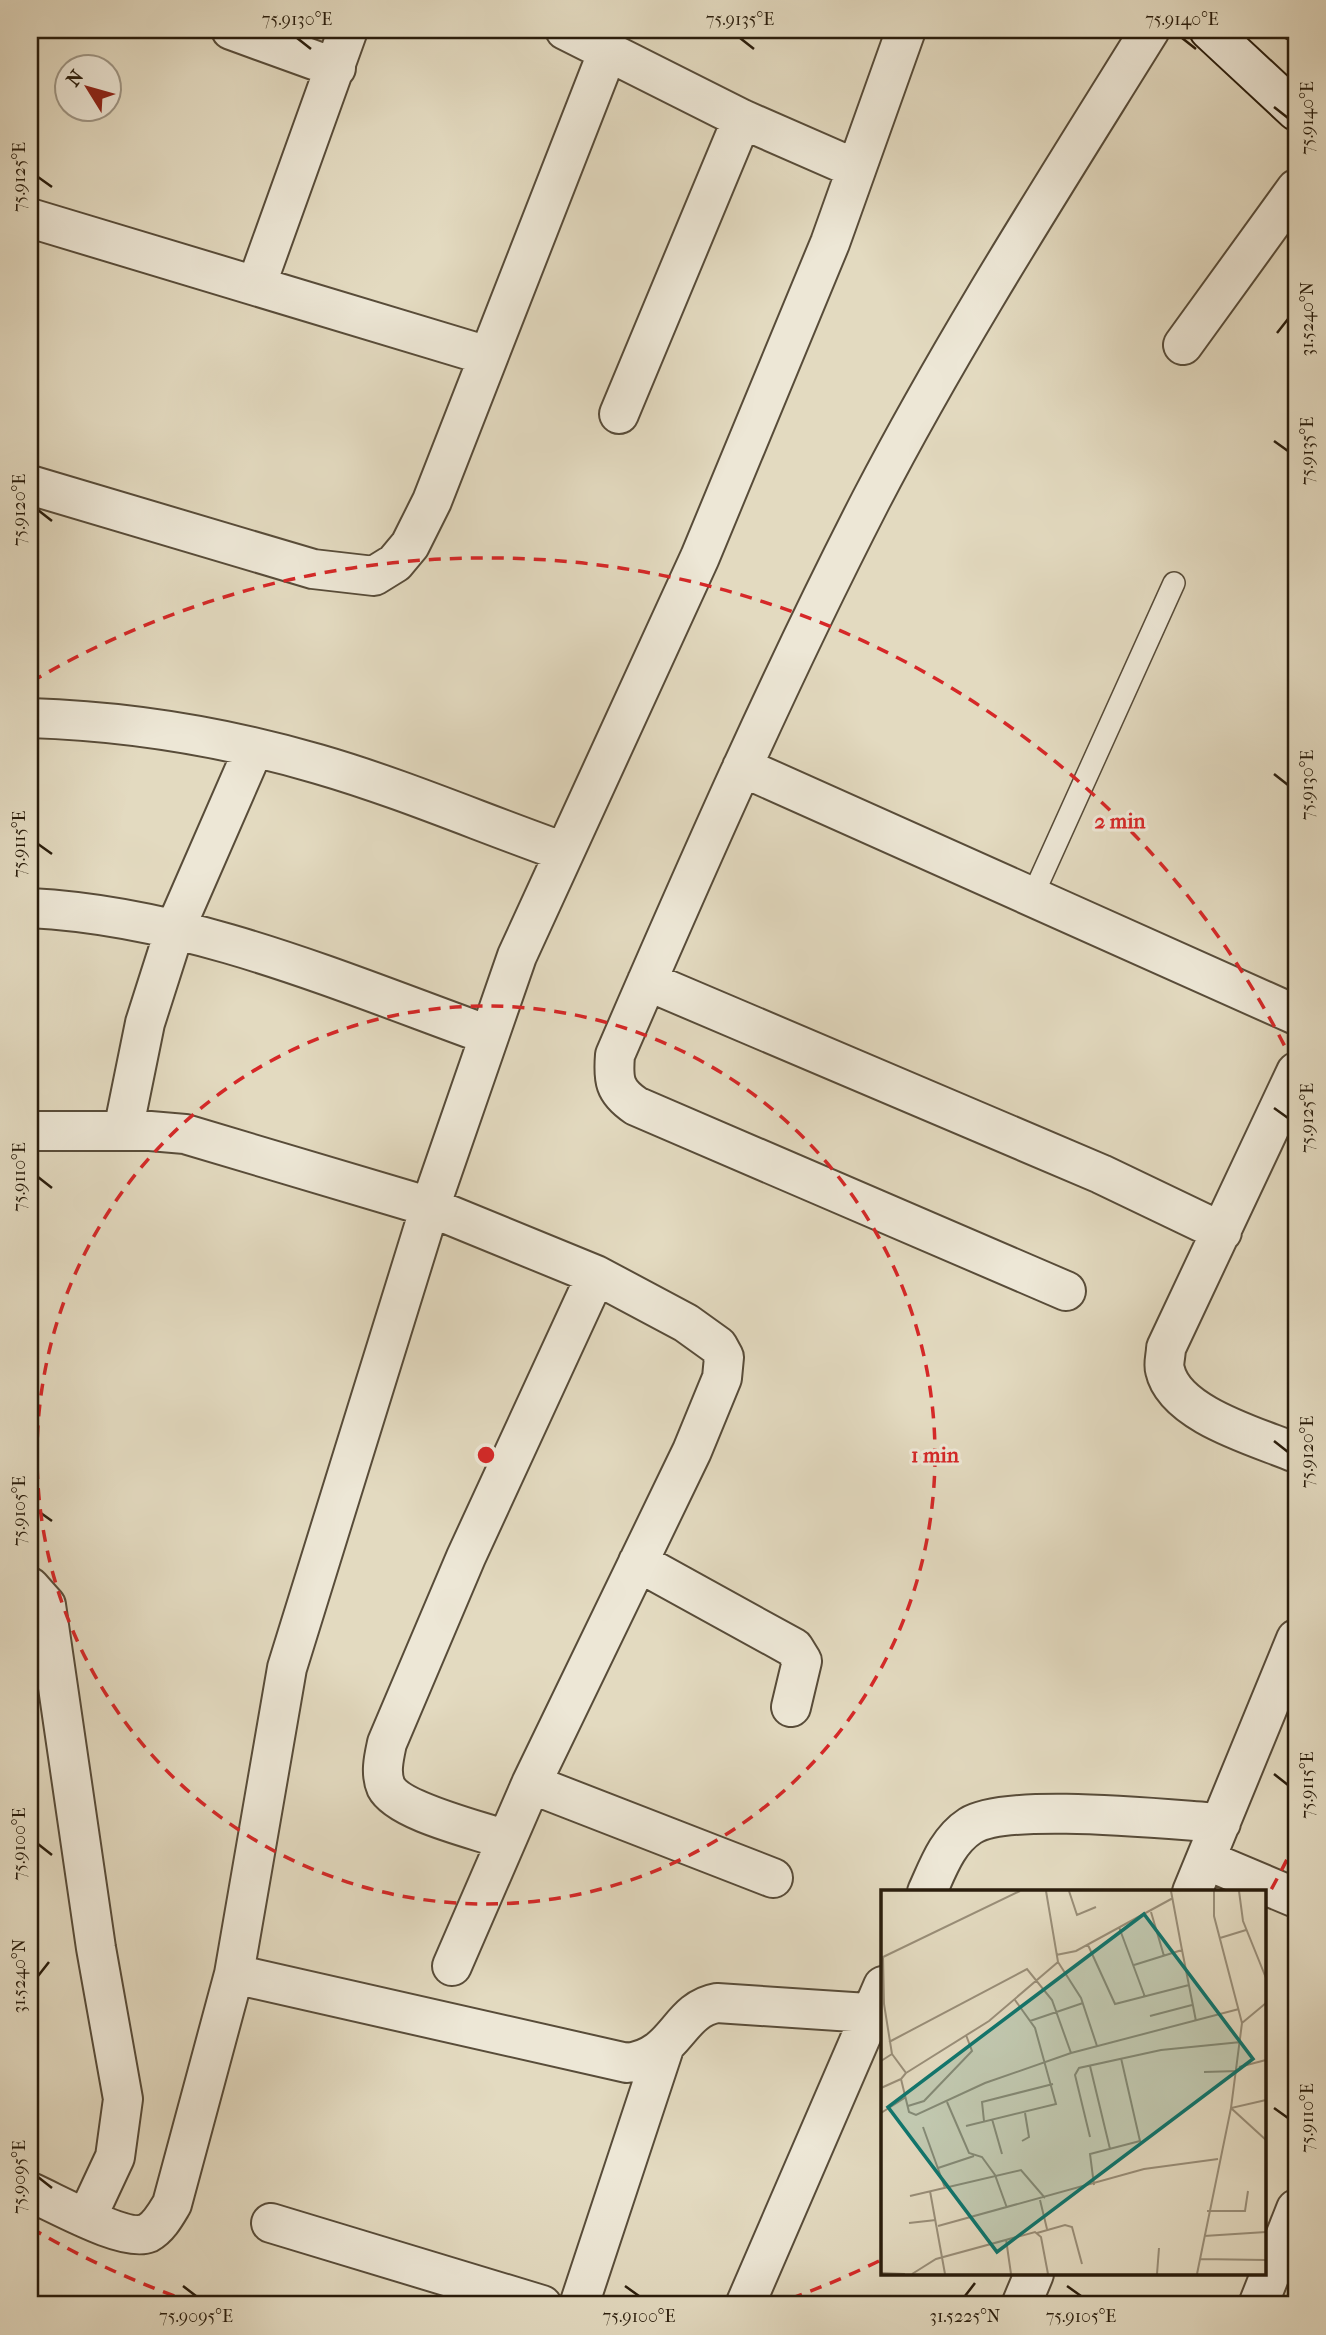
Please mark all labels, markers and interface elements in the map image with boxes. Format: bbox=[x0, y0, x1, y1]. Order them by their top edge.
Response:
text: 75.9130°E bbox=[262, 9, 332, 30]
text: 75.9135°E bbox=[706, 9, 774, 30]
text: 75.9140°E bbox=[1145, 9, 1219, 30]
north arrow bbox=[52, 52, 122, 122]
text: N bbox=[62, 66, 89, 91]
text: 75.9140°E bbox=[1297, 81, 1318, 155]
text: 75.9125°E bbox=[9, 142, 30, 212]
text: 31.5240°N bbox=[1297, 281, 1318, 356]
text: 75.9135°E bbox=[1297, 417, 1318, 485]
text: 75.9120°E bbox=[9, 474, 30, 546]
text: 75.9130°E bbox=[1297, 750, 1318, 820]
text: 2 min bbox=[1094, 809, 1146, 833]
text: 75.9115°E bbox=[9, 810, 30, 878]
text: 75.9125°E bbox=[1297, 1083, 1318, 1153]
text: 75.9110°E bbox=[9, 1142, 30, 1212]
text: 75.9120°E bbox=[1297, 1416, 1318, 1488]
centre of rings bbox=[474, 1443, 498, 1467]
text: 1 min bbox=[911, 1443, 960, 1467]
text: 75.9105°E bbox=[9, 1476, 30, 1546]
text: 75.9115°E bbox=[1297, 1751, 1318, 1819]
text: 75.9100°E bbox=[9, 1808, 30, 1880]
inset map bbox=[881, 1890, 1266, 2276]
text: 31.5240°N bbox=[9, 1938, 30, 2013]
text: 75.9110°E bbox=[1297, 2083, 1318, 2153]
text: 75.9095°E bbox=[9, 2140, 30, 2214]
text: 75.9095°E bbox=[159, 2306, 233, 2327]
text: 75.9100°E bbox=[603, 2306, 675, 2327]
text: 31.5225°N bbox=[930, 2306, 1001, 2327]
text: 75.9105°E bbox=[1046, 2306, 1116, 2327]

